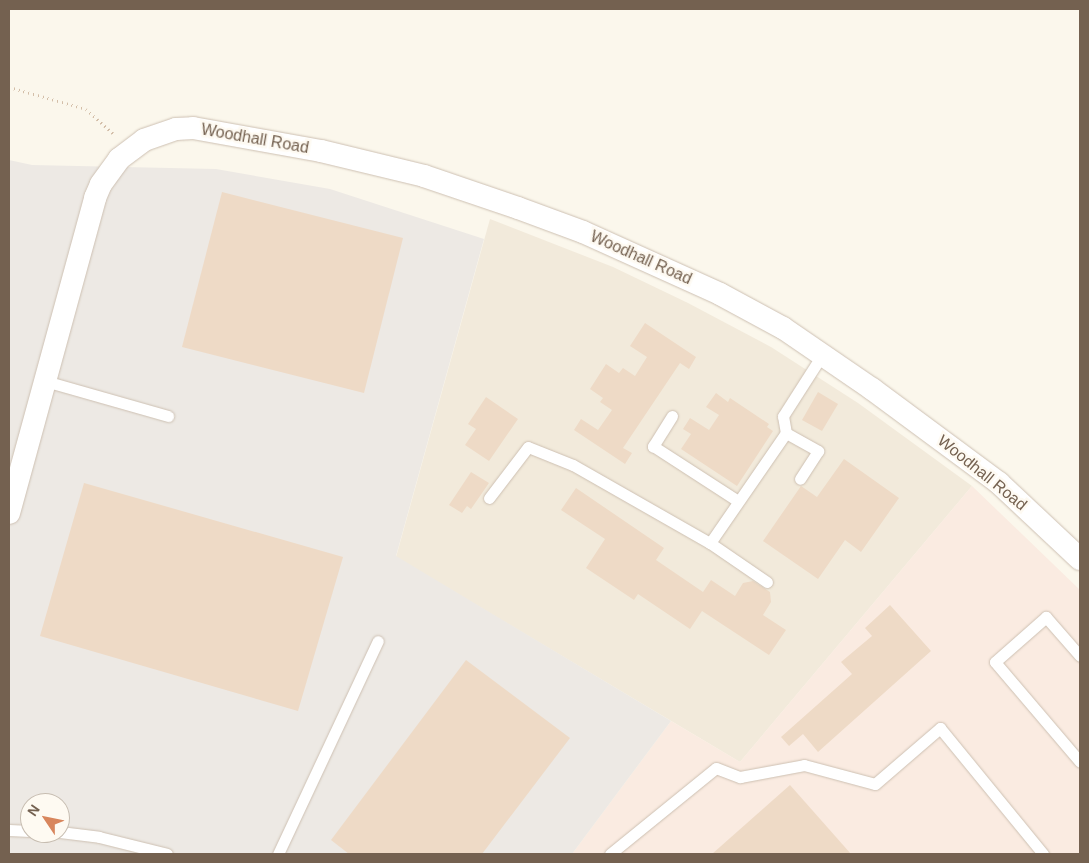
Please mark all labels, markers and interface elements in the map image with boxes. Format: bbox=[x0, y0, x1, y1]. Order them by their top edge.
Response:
street label: Woodhall Road bbox=[200, 120, 310, 158]
street label: Woodhall Road bbox=[587, 227, 695, 289]
street label: Woodhall Road bbox=[934, 431, 1030, 515]
north arrow bbox=[20, 793, 70, 843]
text: N bbox=[24, 802, 43, 819]

